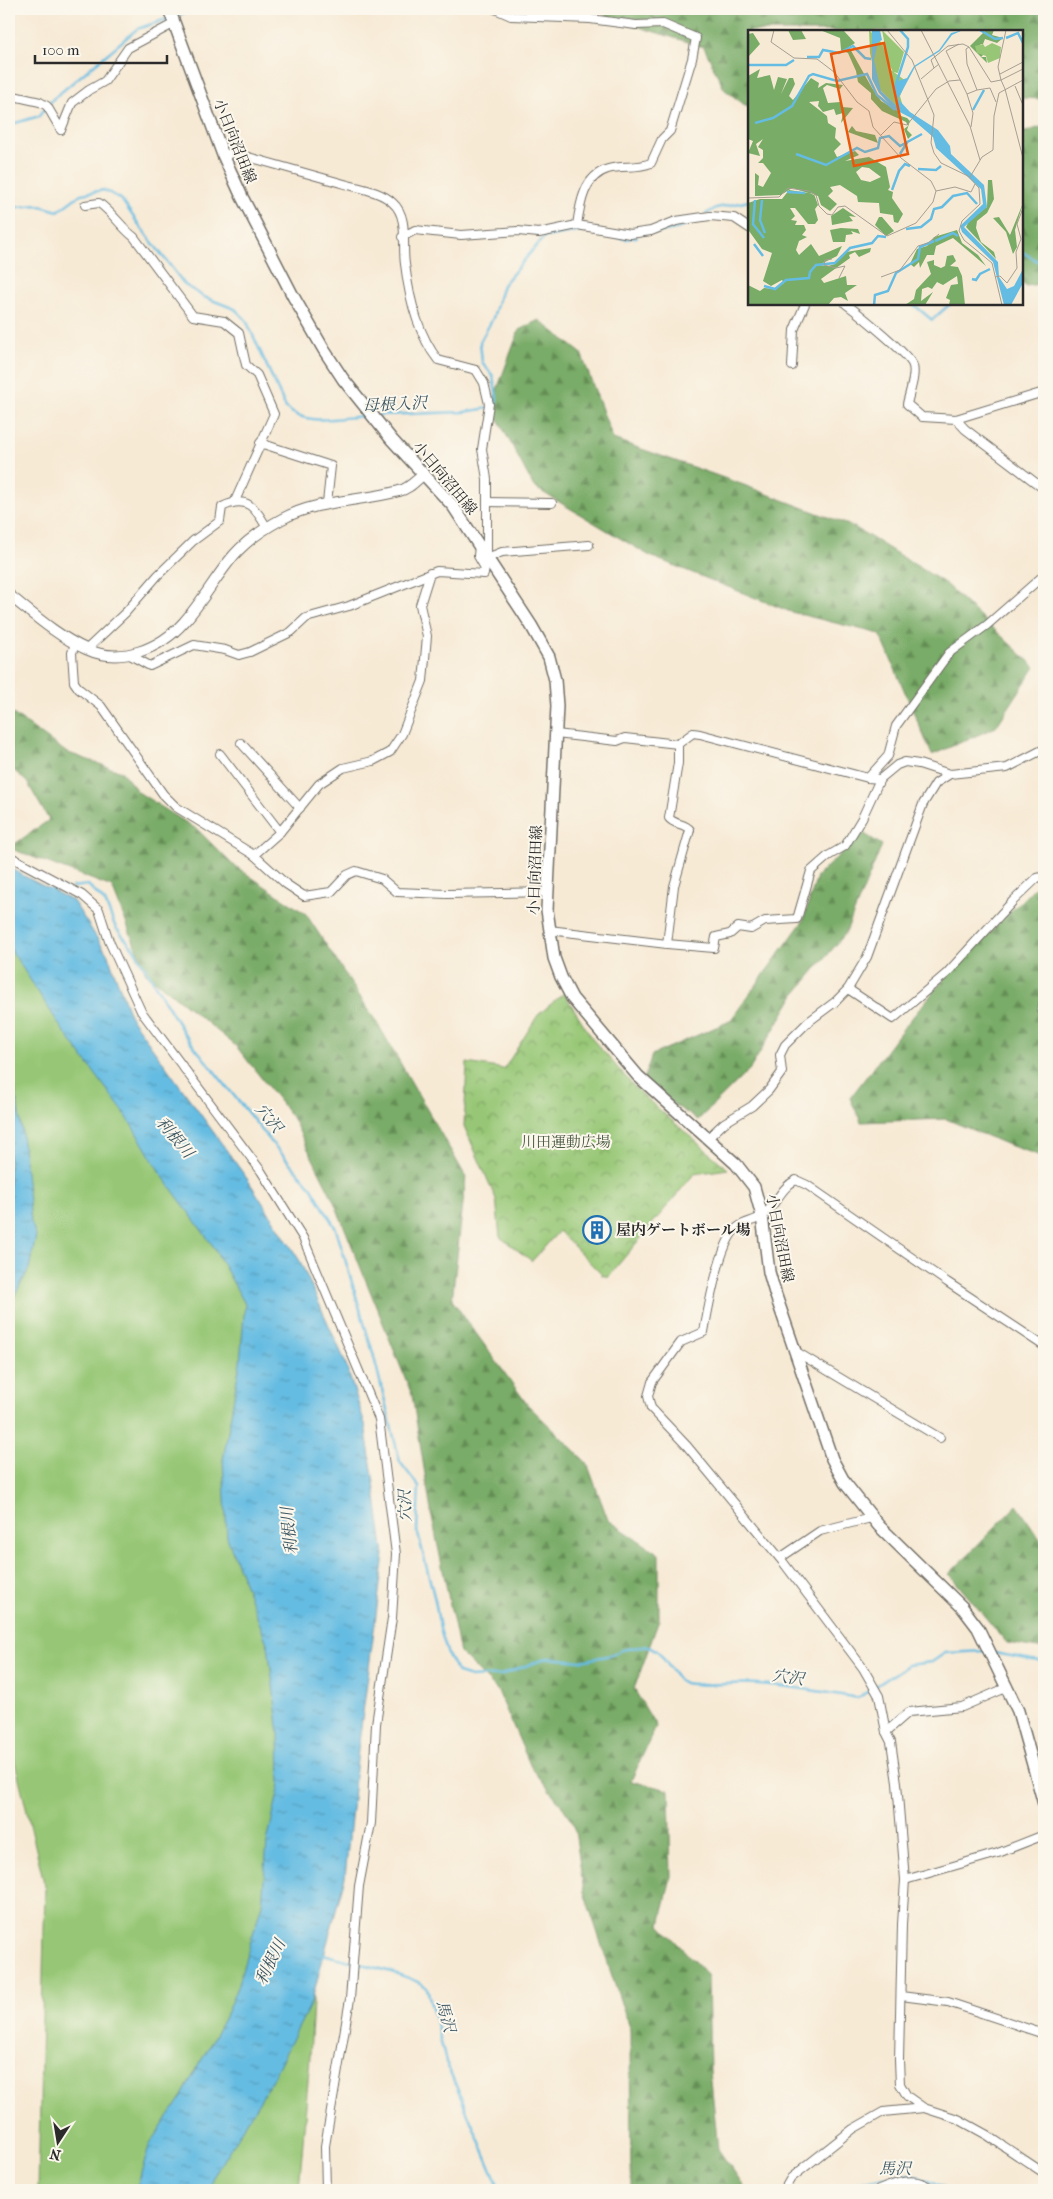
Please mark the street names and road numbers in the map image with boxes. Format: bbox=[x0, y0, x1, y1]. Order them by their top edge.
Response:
street label: 小日向沼田線 bbox=[210, 96, 260, 186]
street label: 小日向沼田線 bbox=[409, 438, 481, 518]
street label: 小日向沼田線 bbox=[524, 825, 546, 915]
street label: 小日向沼田線 bbox=[763, 1192, 797, 1284]

